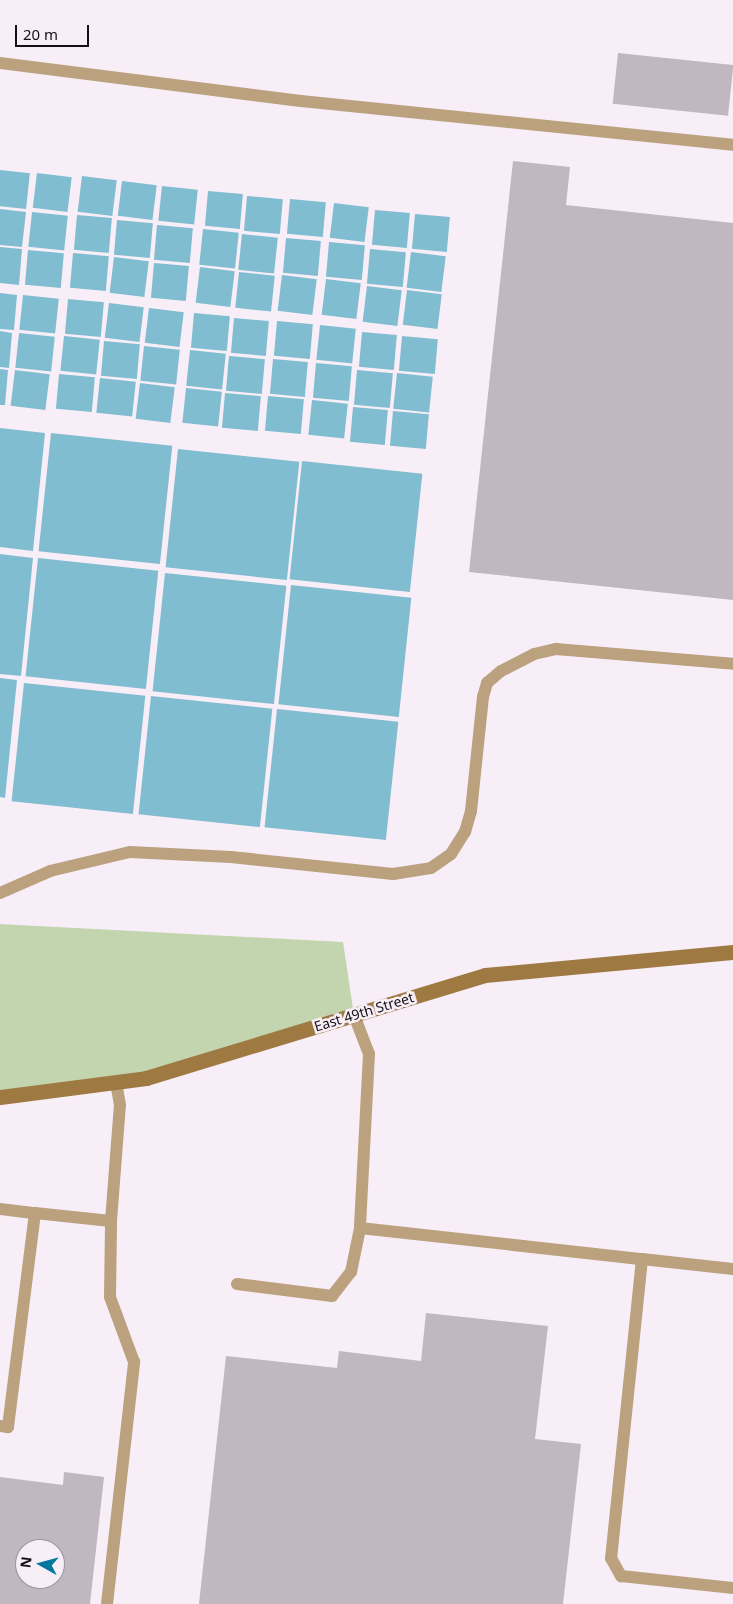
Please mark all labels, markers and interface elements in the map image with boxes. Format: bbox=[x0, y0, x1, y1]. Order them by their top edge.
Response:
scale bar bbox=[18, 15, 91, 47]
text: 20 m bbox=[23, 24, 58, 44]
street label: East 49th Street bbox=[312, 989, 416, 1035]
north arrow bbox=[15, 1539, 65, 1589]
text: N bbox=[15, 1555, 36, 1569]

